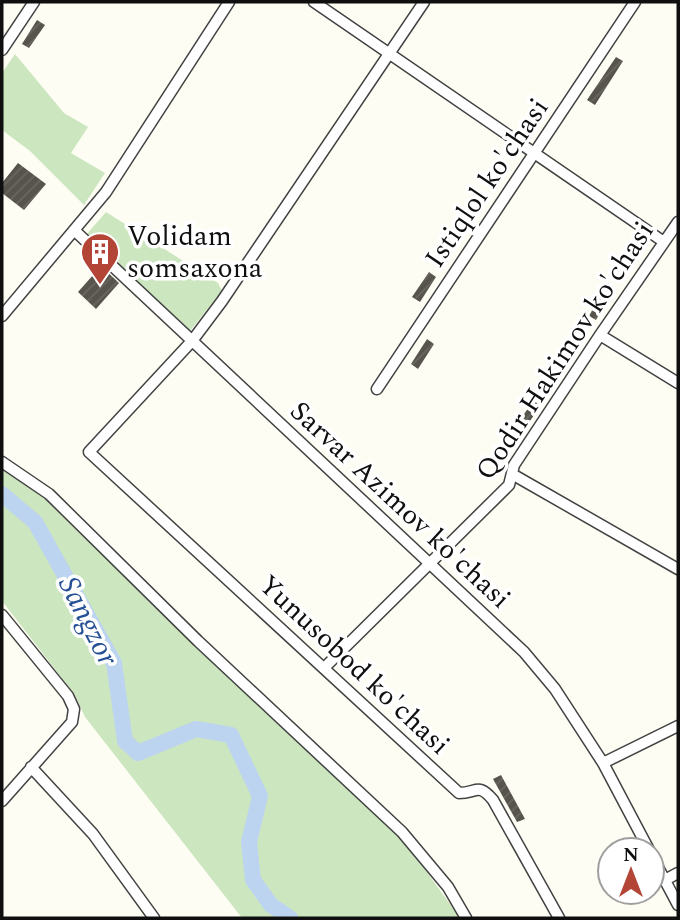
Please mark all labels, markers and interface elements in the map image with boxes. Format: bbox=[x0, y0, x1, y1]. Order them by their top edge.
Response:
street label: Istiqlol ko'chasi bbox=[414, 89, 560, 277]
street label: Qodir Hakimov ko'chasi bbox=[465, 213, 665, 489]
place label: Volidam somsaxona bbox=[127, 215, 263, 290]
building icon: Volidam somsaxona bbox=[79, 231, 121, 286]
street label: Sarvar Azimov ko'chasi bbox=[280, 391, 520, 619]
street label: Yunusobod ko'chasi bbox=[248, 565, 460, 765]
water label: Sangzor bbox=[46, 568, 131, 675]
north arrow bbox=[596, 836, 666, 906]
text: N bbox=[623, 841, 639, 870]

